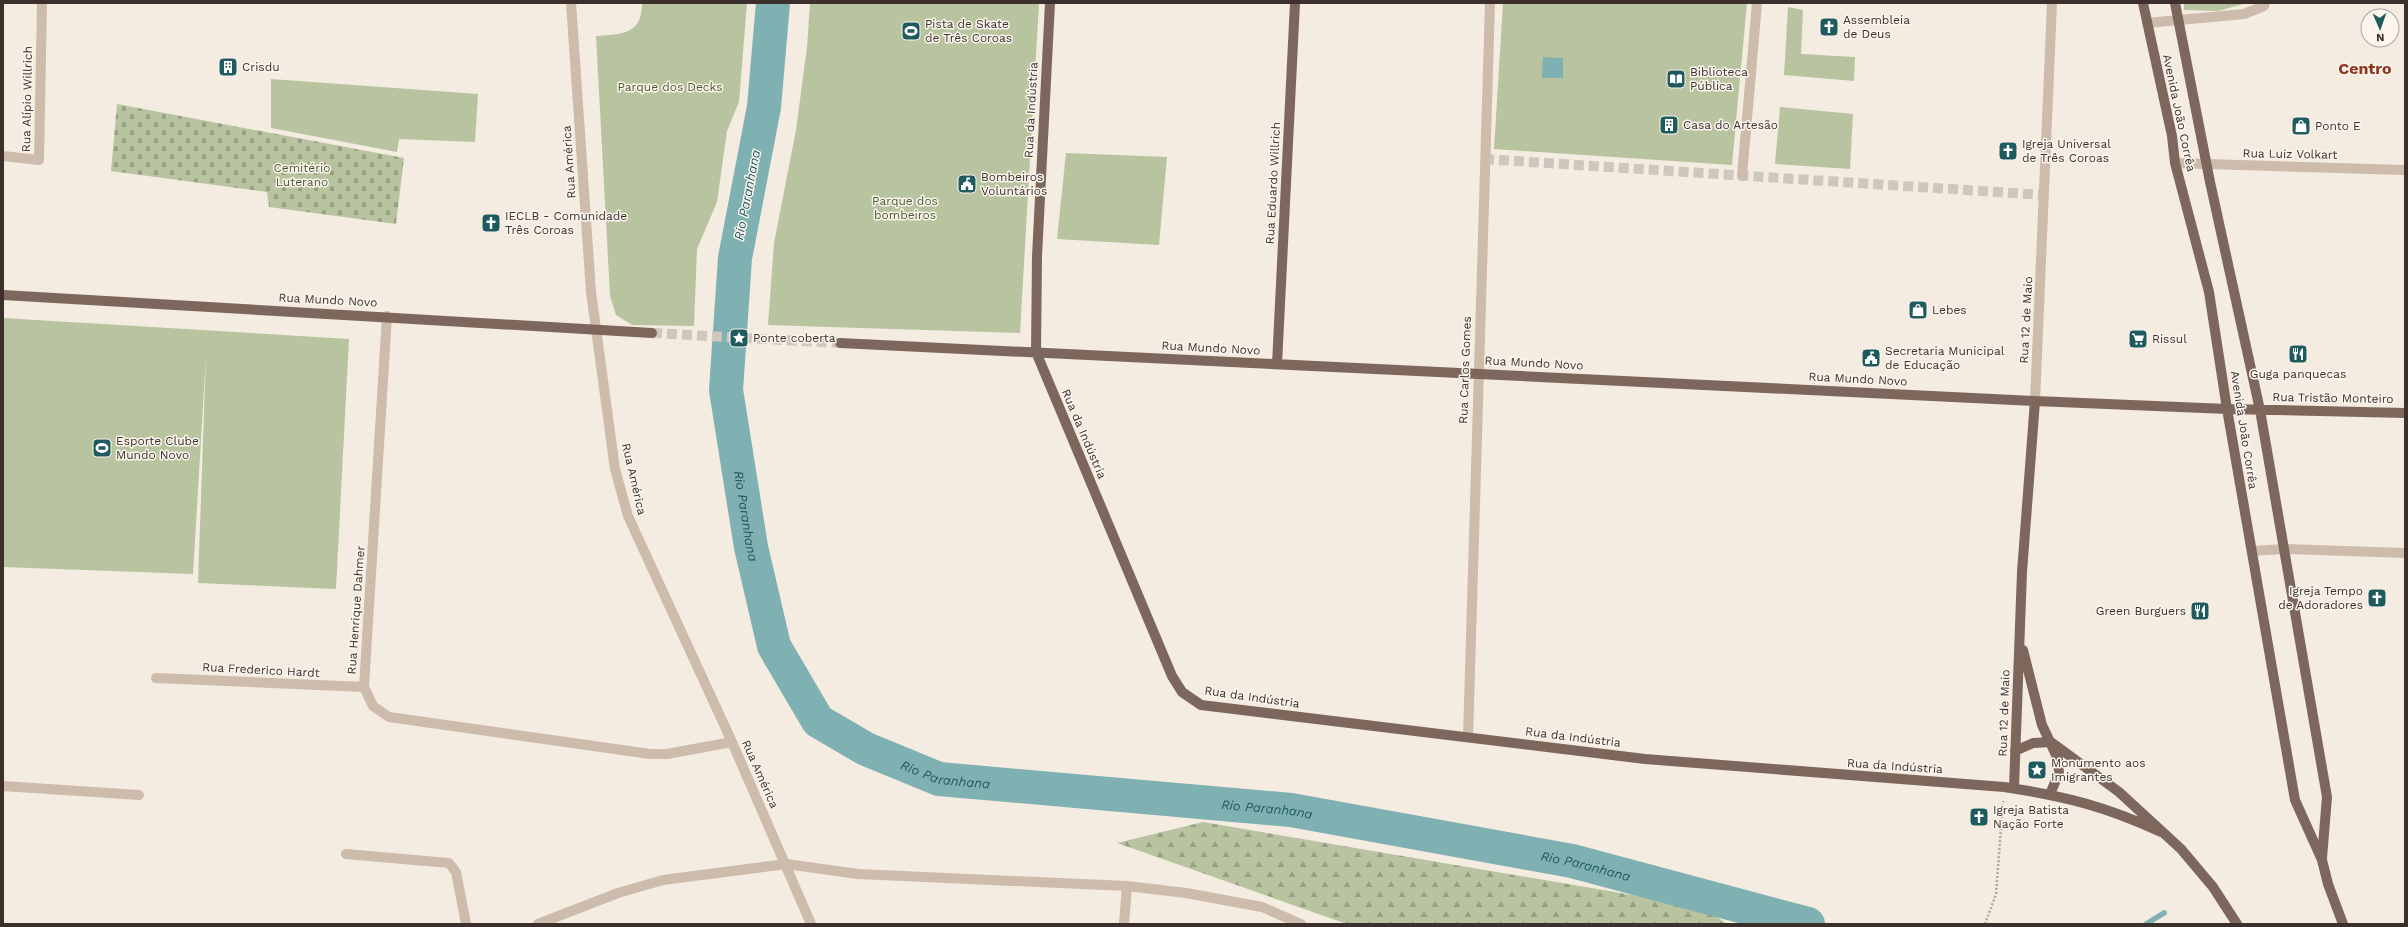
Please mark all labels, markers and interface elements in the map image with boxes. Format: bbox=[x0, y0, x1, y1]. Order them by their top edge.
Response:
north arrow bbox=[2360, 8, 2400, 48]
place label: Assembleia de Deus bbox=[1843, 13, 1910, 41]
church icon: Assembleia de Deus bbox=[1818, 16, 1840, 38]
place label: Pista de Skate de Três Coroas bbox=[925, 17, 1012, 45]
sports icon: Pista de Skate de Três Coroas bbox=[900, 20, 922, 42]
text: N bbox=[2376, 31, 2385, 44]
street label: Rua Alípio Willrich bbox=[19, 46, 35, 152]
street label: Avenida João Corrêa bbox=[2160, 53, 2198, 173]
building icon: Crisdu bbox=[217, 56, 239, 78]
district label: Centro bbox=[2338, 59, 2392, 78]
place label: Crisdu bbox=[242, 60, 280, 74]
street label: Rua da Indústria bbox=[1021, 61, 1041, 158]
place label: Biblioteca Pública bbox=[1690, 65, 1748, 93]
library icon: Biblioteca Pública bbox=[1665, 68, 1687, 90]
park label: Parque dos Decks bbox=[617, 80, 723, 94]
building icon: Casa do Artesão bbox=[1658, 114, 1680, 136]
shop icon: Ponto E bbox=[2290, 115, 2312, 137]
place label: Casa do Artesão bbox=[1683, 118, 1778, 132]
place label: Ponto E bbox=[2315, 119, 2361, 133]
street label: Rua Eduardo Willrich bbox=[1263, 121, 1283, 245]
street label: Rua América bbox=[559, 125, 579, 199]
place label: Igreja Universal de Três Coroas bbox=[2022, 137, 2111, 165]
church icon: Igreja Universal de Três Coroas bbox=[1997, 140, 2019, 162]
street label: Rua Luiz Volkart bbox=[2243, 146, 2337, 162]
water label: Rio Paranhana bbox=[731, 149, 763, 241]
park label: Cemitério Luterano bbox=[273, 161, 331, 189]
place label: Bombeiros Voluntários bbox=[981, 170, 1047, 198]
public building icon: Bombeiros Voluntários bbox=[956, 173, 978, 195]
park label: Parque dos bombeiros bbox=[872, 194, 938, 222]
place label: IECLB - Comunidade Três Coroas bbox=[505, 209, 627, 237]
church icon: IECLB - Comunidade Três Coroas bbox=[480, 212, 502, 234]
street label: Rua 12 de Maio bbox=[2017, 276, 2035, 364]
street label: Rua Mundo Novo bbox=[278, 290, 378, 310]
shop icon: Lebes bbox=[1907, 299, 1929, 321]
place label: Lebes bbox=[1932, 303, 1967, 317]
street label: Rua Carlos Gomes bbox=[1456, 316, 1474, 424]
place icon: Ponte coberta bbox=[728, 327, 750, 349]
supermarket icon: Rissul bbox=[2127, 328, 2149, 350]
place label: Ponte coberta bbox=[753, 331, 836, 345]
place label: Rissul bbox=[2152, 332, 2187, 346]
street label: Rua Mundo Novo bbox=[1161, 338, 1261, 358]
restaurant icon: Guga panquecas bbox=[2287, 343, 2309, 365]
place label: Secretaria Municipal de Educação bbox=[1885, 344, 2005, 372]
public building icon: Secretaria Municipal de Educação bbox=[1860, 347, 1882, 369]
street label: Rua Mundo Novo bbox=[1484, 353, 1584, 373]
place label: Guga panquecas bbox=[2250, 367, 2346, 381]
street label: Rua Mundo Novo bbox=[1808, 369, 1908, 389]
street label: Avenida João Corrêa bbox=[2228, 370, 2260, 490]
street label: Rua da Indústria bbox=[1059, 387, 1109, 481]
street label: Rua Tristão Monteiro bbox=[2272, 390, 2394, 406]
place label: Esporte Clube Mundo Novo bbox=[116, 434, 199, 462]
sports icon: Esporte Clube Mundo Novo bbox=[91, 437, 113, 459]
street label: Rua América bbox=[619, 442, 649, 516]
water label: Rio Paranhana bbox=[731, 469, 762, 563]
street label: Rua Henrique Dahmer bbox=[345, 545, 367, 675]
place label: Igreja Tempo de Adoradores bbox=[2278, 584, 2363, 612]
church icon: Igreja Tempo de Adoradores bbox=[2366, 587, 2388, 609]
restaurant icon: Green Burguers bbox=[2189, 600, 2211, 622]
place label: Green Burguers bbox=[2096, 604, 2186, 618]
street label: Rua Frederico Hardt bbox=[202, 660, 320, 680]
street label: Rua 12 de Maio bbox=[1995, 669, 2013, 757]
street label: Rua da Indústria bbox=[1203, 683, 1301, 711]
street label: Rua da Indústria bbox=[1524, 724, 1622, 750]
street label: Rua América bbox=[739, 738, 781, 810]
street label: Rua da Indústria bbox=[1847, 756, 1944, 776]
place label: Monumento aos Imigrantes bbox=[2051, 756, 2146, 784]
water label: Rio Paranhana bbox=[899, 757, 991, 791]
place icon: Monumento aos Imigrantes bbox=[2026, 759, 2048, 781]
water label: Rio Paranhana bbox=[1221, 796, 1314, 821]
place label: Igreja Batista Nação Forte bbox=[1993, 803, 2069, 831]
church icon: Igreja Batista Nação Forte bbox=[1968, 806, 1990, 828]
water label: Rio Paranhana bbox=[1540, 848, 1632, 884]

